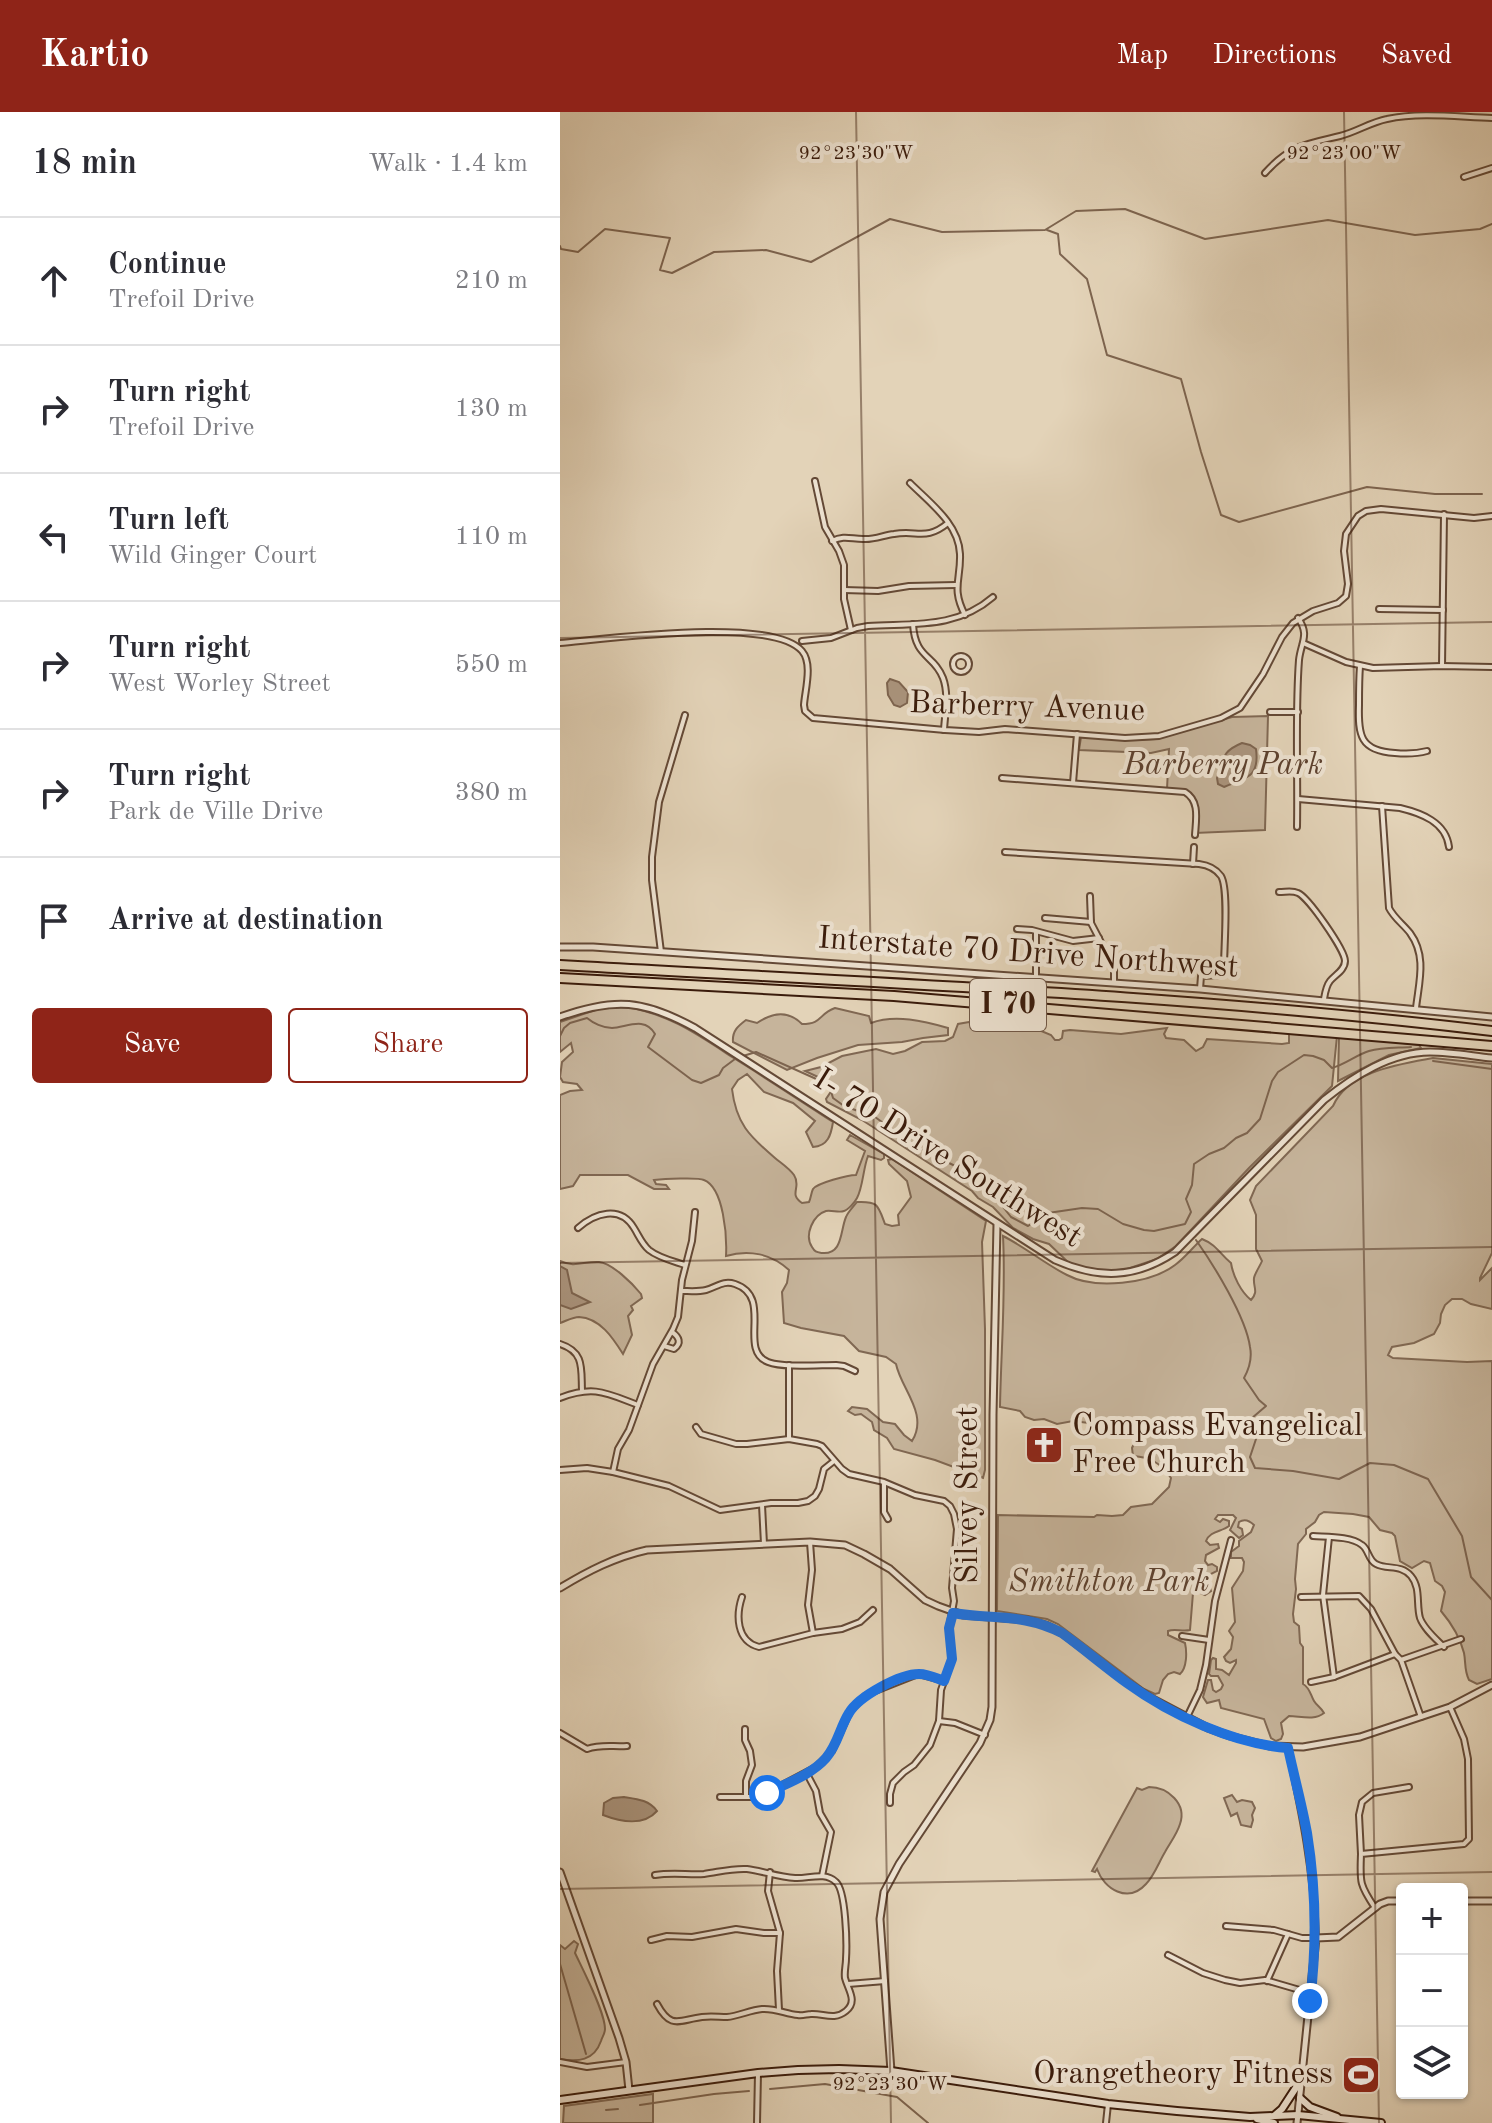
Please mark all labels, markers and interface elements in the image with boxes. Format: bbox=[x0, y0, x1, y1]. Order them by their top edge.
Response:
text: Kartio bbox=[40, 37, 149, 75]
text: Map bbox=[1116, 42, 1168, 70]
text: Directions bbox=[1212, 42, 1337, 70]
text: Saved bbox=[1381, 42, 1452, 70]
text: 92°23'30"W bbox=[798, 144, 914, 164]
text: 92°23'00"W bbox=[1286, 144, 1402, 164]
text: 18 min bbox=[32, 147, 137, 181]
text: Walk · 1.4 km bbox=[368, 151, 528, 177]
text: Continue bbox=[108, 250, 227, 280]
icon: ahead bbox=[32, 259, 76, 303]
text: 210 m bbox=[455, 268, 528, 294]
text: Trefoil Drive bbox=[108, 287, 254, 313]
text: Turn right bbox=[108, 378, 250, 408]
icon: right bbox=[32, 387, 76, 431]
text: 130 m bbox=[455, 396, 528, 422]
text: Trefoil Drive bbox=[108, 415, 254, 441]
text: Turn left bbox=[108, 506, 229, 536]
icon: left bbox=[32, 515, 76, 559]
text: 110 m bbox=[455, 524, 528, 550]
text: Wild Ginger Court bbox=[108, 543, 317, 569]
text: Turn right bbox=[108, 634, 250, 664]
icon: right bbox=[32, 643, 76, 687]
text: 550 m bbox=[455, 652, 528, 678]
text: West Worley Street bbox=[108, 671, 331, 697]
street label: Barberry Avenue bbox=[909, 688, 1145, 728]
park label: Barberry Park bbox=[1122, 750, 1323, 782]
text: Turn right bbox=[108, 762, 250, 792]
icon: right bbox=[32, 771, 76, 815]
text: 380 m bbox=[455, 780, 528, 806]
text: Park de Ville Drive bbox=[108, 799, 323, 825]
icon: arrive bbox=[32, 899, 76, 943]
text: Arrive at destination bbox=[108, 906, 383, 936]
street label: Interstate 70 Drive Northwest bbox=[816, 923, 1240, 985]
road number: I 70 bbox=[970, 979, 1046, 1031]
button: Save bbox=[32, 1008, 272, 1083]
button: Share bbox=[288, 1008, 528, 1083]
street label: I- 70 Drive Southwest bbox=[807, 1063, 1087, 1255]
street label: Silvey Street bbox=[953, 1406, 985, 1584]
place label: Compass Evangelical Free Church bbox=[1072, 1411, 1363, 1480]
church icon: Compass Evangelical Free Church bbox=[1023, 1424, 1065, 1466]
park label: Smithton Park bbox=[1008, 1567, 1210, 1599]
route start bbox=[749, 1775, 785, 1811]
map controls bbox=[1396, 1883, 1468, 2099]
button: + bbox=[1396, 1883, 1468, 1955]
button: − bbox=[1396, 1955, 1468, 2027]
route end bbox=[1292, 1983, 1328, 2019]
button: layers bbox=[1396, 2027, 1468, 2099]
sports icon: Orangetheory Fitness bbox=[1340, 2054, 1382, 2096]
place label: Orangetheory Fitness bbox=[1033, 2059, 1333, 2091]
text: 92°23'30"W bbox=[832, 2075, 948, 2095]

